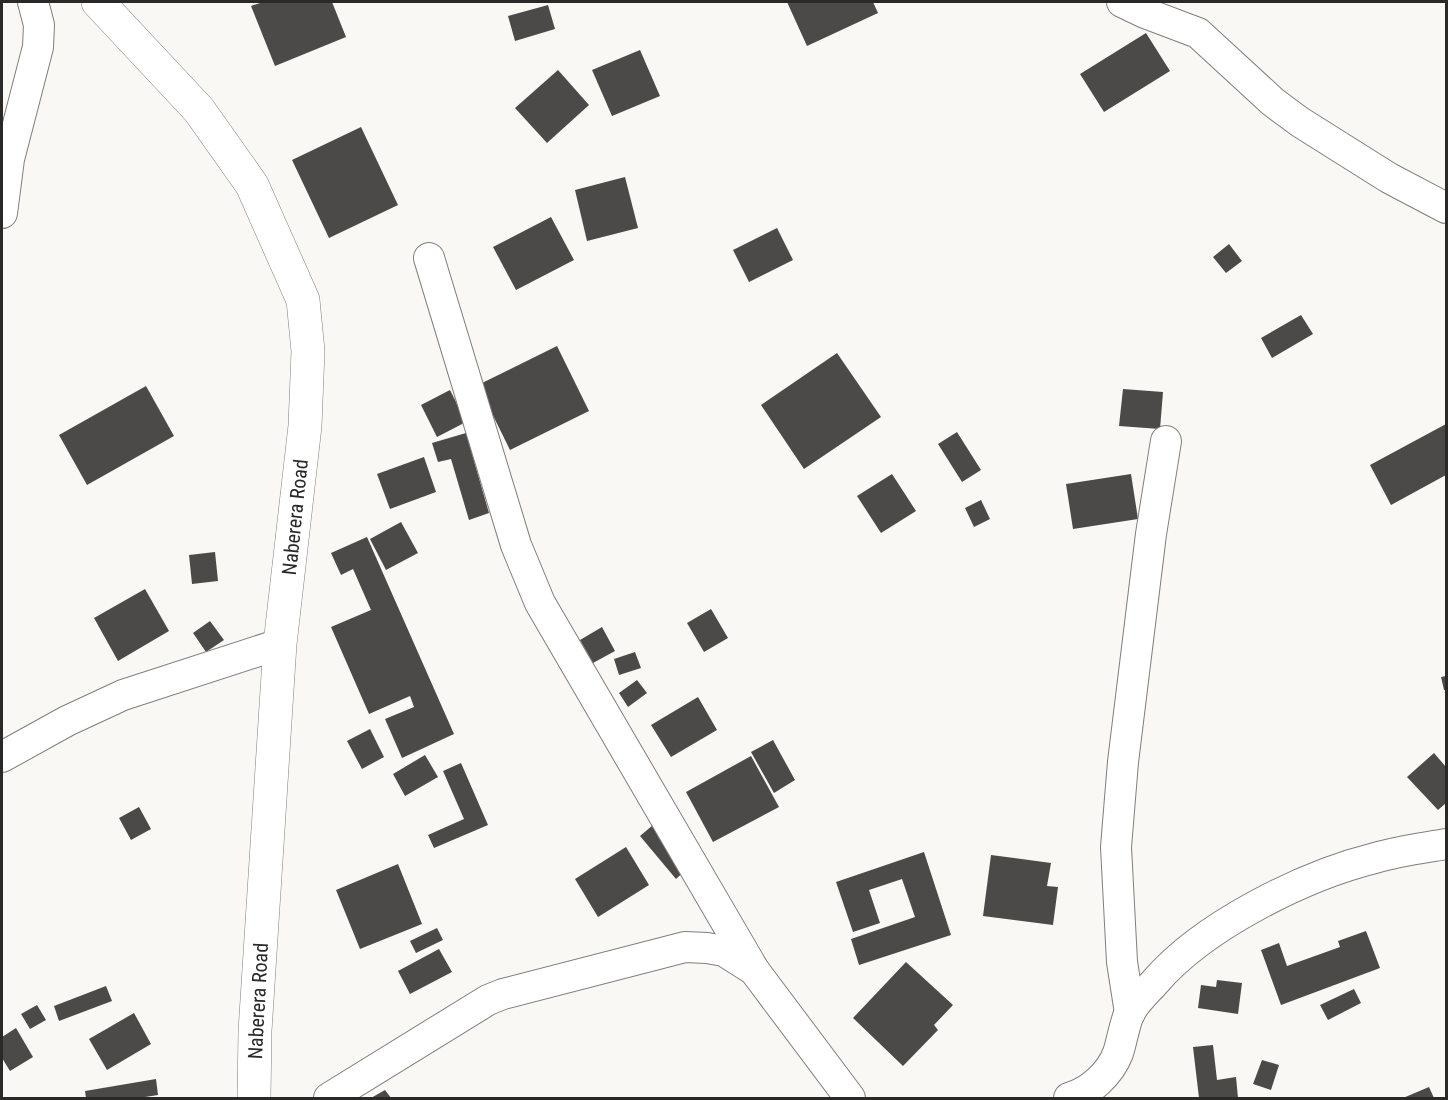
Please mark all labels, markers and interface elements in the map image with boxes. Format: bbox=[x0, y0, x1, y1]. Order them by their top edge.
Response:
street label: Naberera Road bbox=[277, 458, 313, 576]
street label: Naberera Road bbox=[243, 942, 273, 1060]

